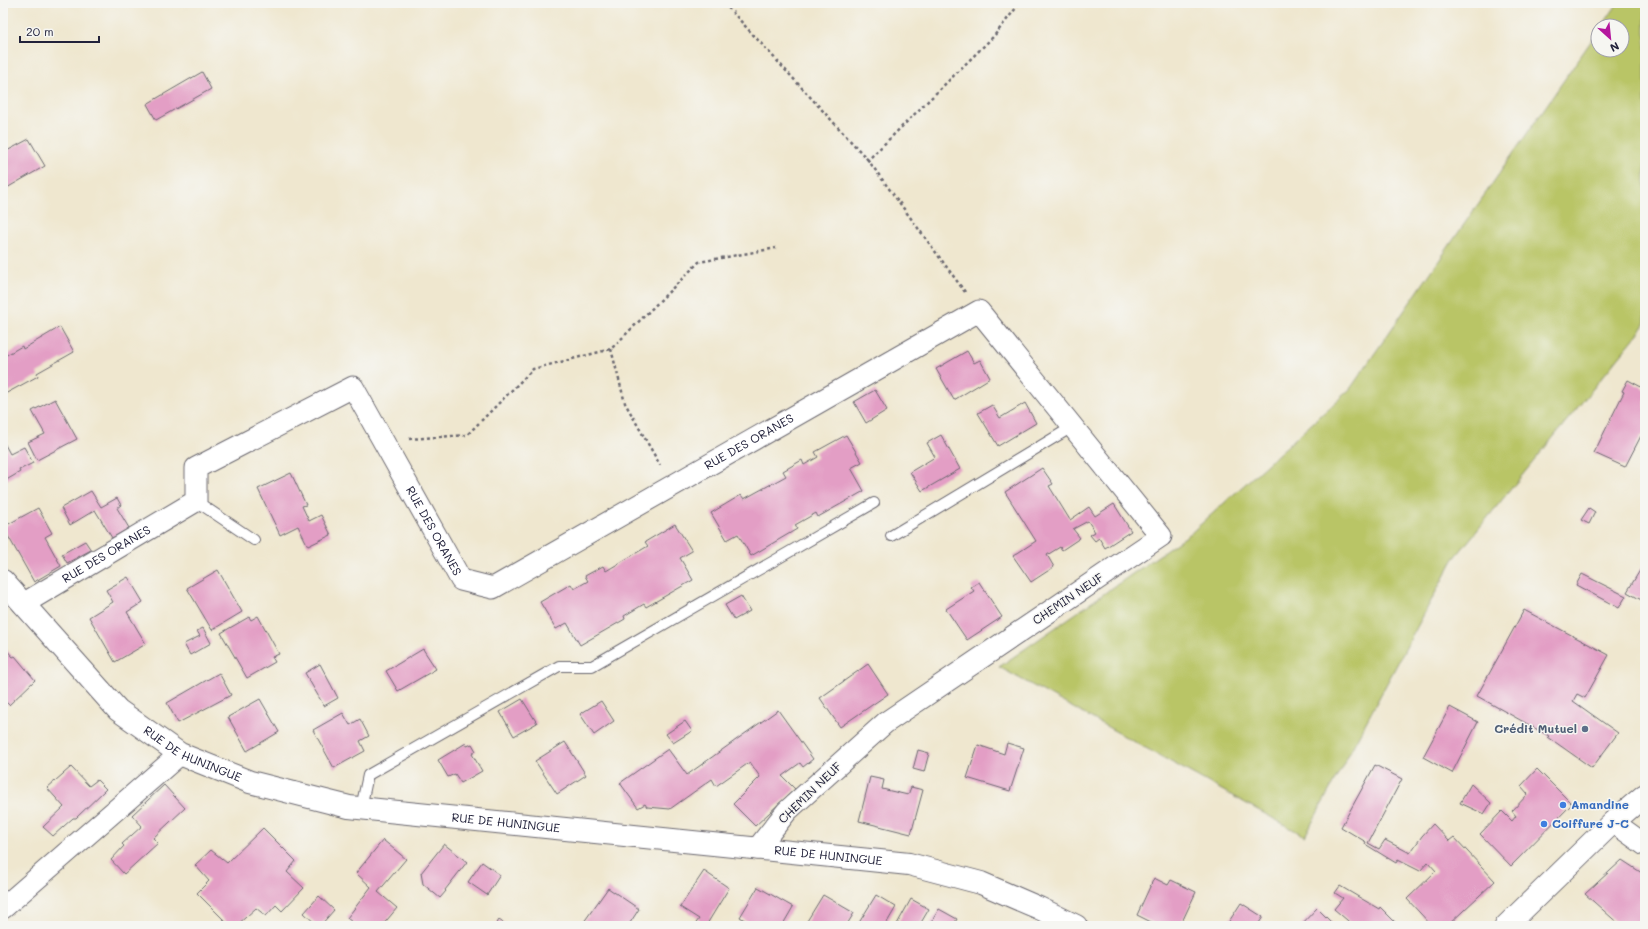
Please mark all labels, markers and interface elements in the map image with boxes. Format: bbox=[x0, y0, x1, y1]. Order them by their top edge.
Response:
scale bar bbox=[20, 18, 99, 44]
north arrow bbox=[1590, 18, 1630, 58]
text: 20 m bbox=[26, 23, 54, 39]
text: N bbox=[1608, 39, 1622, 56]
street label: RUE DES ORANES bbox=[701, 409, 796, 473]
street label: RUE DES ORANES bbox=[403, 483, 466, 578]
street label: RUE DES ORANES bbox=[59, 521, 153, 586]
street label: CHEMIN NEUF bbox=[1029, 568, 1106, 628]
place label: Crédit Mutuel bbox=[1494, 720, 1577, 736]
street label: RUE DE HUNINGUE bbox=[141, 722, 244, 785]
marker: Crédit Mutuel bbox=[1580, 724, 1590, 734]
street label: CHEMIN NEUF bbox=[774, 758, 845, 827]
place label: Amandine bbox=[1571, 796, 1629, 812]
marker: Amandine bbox=[1558, 800, 1568, 810]
street label: RUE DE HUNINGUE bbox=[451, 809, 561, 835]
place label: Coiffure J-C bbox=[1552, 815, 1629, 831]
marker: Coiffure J-C bbox=[1539, 819, 1549, 829]
street label: RUE DE HUNINGUE bbox=[773, 841, 883, 868]

